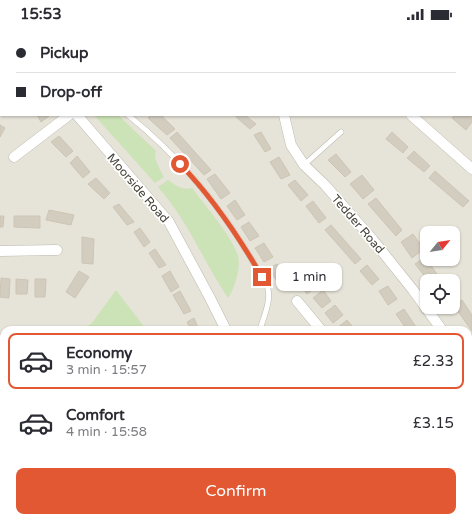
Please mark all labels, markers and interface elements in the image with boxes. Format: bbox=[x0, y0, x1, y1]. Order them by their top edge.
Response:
text: 15:53 bbox=[20, 5, 62, 23]
text: Pickup bbox=[40, 44, 88, 62]
text: Drop-off bbox=[40, 83, 102, 101]
street label: Moorside Road bbox=[104, 151, 172, 225]
route start bbox=[171, 155, 189, 173]
street label: Tedder Road bbox=[329, 192, 387, 256]
north arrow bbox=[420, 226, 460, 266]
map controls bbox=[420, 226, 460, 314]
callout: 1 min bbox=[276, 263, 342, 291]
route end bbox=[253, 268, 271, 286]
text: 1 min bbox=[292, 269, 326, 285]
button: locate bbox=[420, 274, 460, 314]
icon: car bbox=[18, 343, 54, 379]
text: Economy bbox=[66, 344, 132, 362]
text: £2.33 bbox=[413, 352, 454, 370]
text: 3 min · 15:57 bbox=[66, 362, 147, 378]
icon: car bbox=[18, 405, 54, 441]
text: Comfort bbox=[66, 406, 125, 424]
text: £3.15 bbox=[413, 414, 454, 432]
text: 4 min · 15:58 bbox=[66, 424, 147, 440]
button: Confirm bbox=[16, 468, 456, 514]

